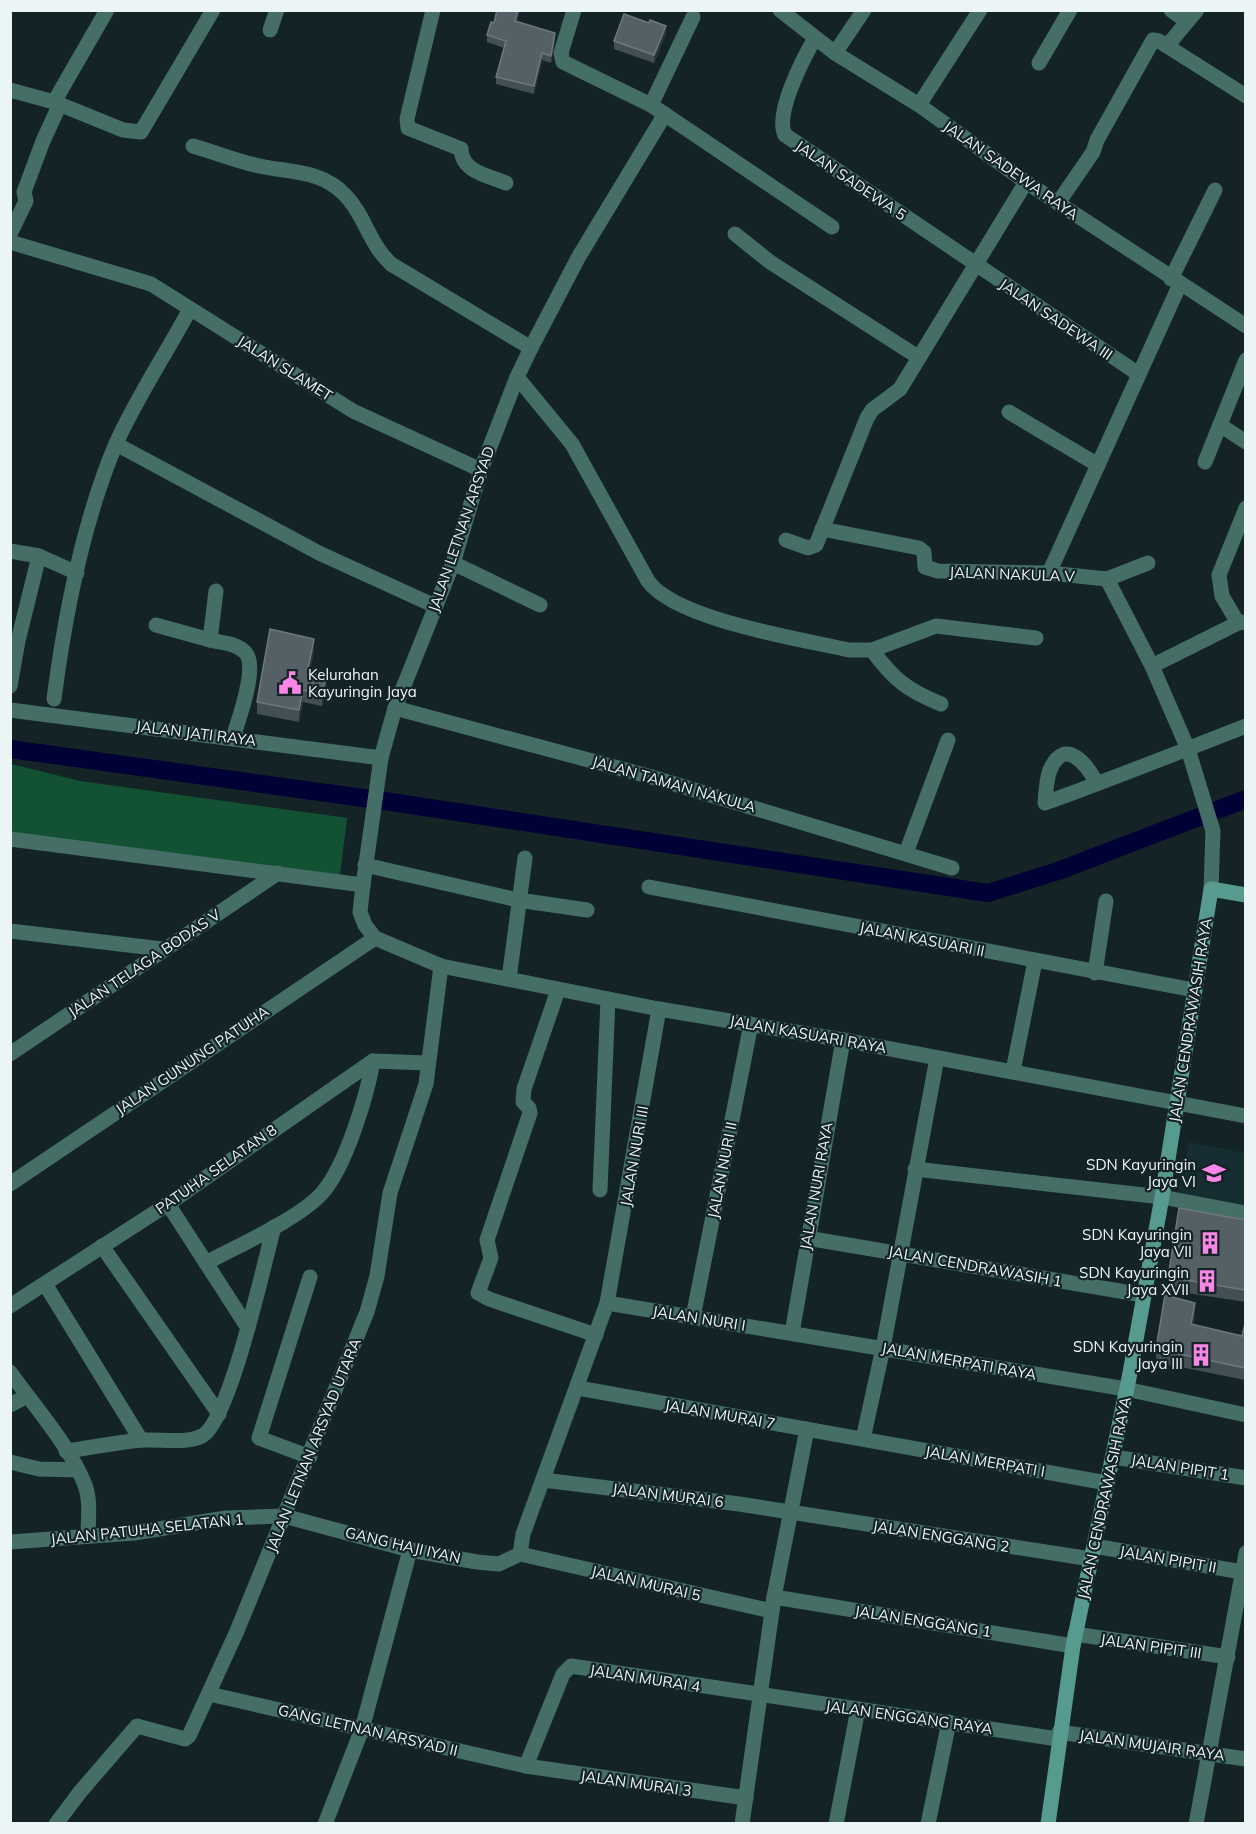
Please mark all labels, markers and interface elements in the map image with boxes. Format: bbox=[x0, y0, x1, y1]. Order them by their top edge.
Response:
street label: JALAN SADEWA RAYA bbox=[940, 116, 1082, 224]
street label: JALAN SADEWA 5 bbox=[792, 136, 910, 224]
street label: JALAN SADEWA III bbox=[996, 274, 1116, 364]
street label: JALAN SLAMET bbox=[234, 331, 336, 405]
street label: JALAN LETNAN ARSYAD bbox=[424, 444, 498, 614]
street label: JALAN NAKULA V bbox=[949, 562, 1076, 586]
place label: Kelurahan Kayuringin Jaya bbox=[308, 665, 417, 701]
public building icon: Kelurahan Kayuringin Jaya bbox=[277, 670, 303, 696]
street label: JALAN JATI RAYA bbox=[135, 716, 257, 750]
street label: JALAN TAMAN NAKULA bbox=[590, 752, 758, 816]
street label: JALAN TELAGA BODAS V bbox=[64, 905, 224, 1021]
street label: JALAN CENDRAWASIH RAYA bbox=[1164, 916, 1216, 1124]
street label: JALAN KASUARI II bbox=[858, 918, 986, 960]
street label: JALAN GUNUNG PATUHA bbox=[112, 1001, 272, 1119]
street label: JALAN KASUARI RAYA bbox=[728, 1011, 888, 1057]
street label: JALAN NURI III bbox=[616, 1104, 652, 1208]
street label: PATUHA SELATAN 8 bbox=[152, 1120, 280, 1218]
street label: JALAN NURI II bbox=[703, 1120, 741, 1220]
street label: JALAN NURI RAYA bbox=[795, 1120, 837, 1252]
place label: SDN Kayuringin Jaya VI bbox=[1086, 1155, 1196, 1191]
school or university icon: SDN Kayuringin Jaya VI bbox=[1201, 1160, 1227, 1186]
place label: SDN Kayuringin Jaya VII bbox=[1082, 1225, 1192, 1261]
building icon: SDN Kayuringin Jaya VII bbox=[1197, 1230, 1223, 1256]
street label: JALAN CENDRAWASIH 1 bbox=[887, 1241, 1063, 1291]
place label: SDN Kayuringin Jaya XVII bbox=[1079, 1263, 1189, 1299]
building icon: SDN Kayuringin Jaya XVII bbox=[1194, 1268, 1220, 1294]
street label: JALAN NURI I bbox=[651, 1301, 747, 1335]
street label: JALAN LETNAN ARSYAD UTARA bbox=[261, 1335, 365, 1555]
place label: SDN Kayuringin Jaya III bbox=[1073, 1337, 1183, 1373]
street label: JALAN MERPATI RAYA bbox=[880, 1338, 1038, 1384]
building icon: SDN Kayuringin Jaya III bbox=[1188, 1342, 1214, 1368]
street label: JALAN MURAI 7 bbox=[663, 1395, 777, 1433]
street label: JALAN CENDRAWASIH RAYA bbox=[1073, 1395, 1135, 1601]
street label: JALAN MERPATI I bbox=[924, 1441, 1046, 1481]
street label: JALAN PIPIT 1 bbox=[1129, 1450, 1231, 1484]
street label: JALAN MURAI 6 bbox=[611, 1479, 725, 1511]
street label: JALAN PATUHA SELATAN 1 bbox=[50, 1509, 244, 1549]
street label: JALAN ENGGANG 2 bbox=[871, 1516, 1011, 1556]
street label: GANG HAJI IYAN bbox=[343, 1522, 463, 1568]
street label: JALAN PIPIT II bbox=[1118, 1541, 1218, 1577]
street label: JALAN MURAI 5 bbox=[589, 1561, 703, 1605]
street label: JALAN ENGGANG 1 bbox=[853, 1601, 993, 1641]
street label: JALAN PIPIT III bbox=[1099, 1630, 1203, 1662]
street label: JALAN MURAI 4 bbox=[588, 1660, 702, 1696]
street label: JALAN ENGGANG RAYA bbox=[824, 1696, 994, 1738]
street label: GANG LETNAN ARSYAD II bbox=[276, 1700, 460, 1760]
street label: JALAN MUJAIR RAYA bbox=[1078, 1725, 1226, 1765]
street label: JALAN MURAI 3 bbox=[579, 1766, 693, 1800]

